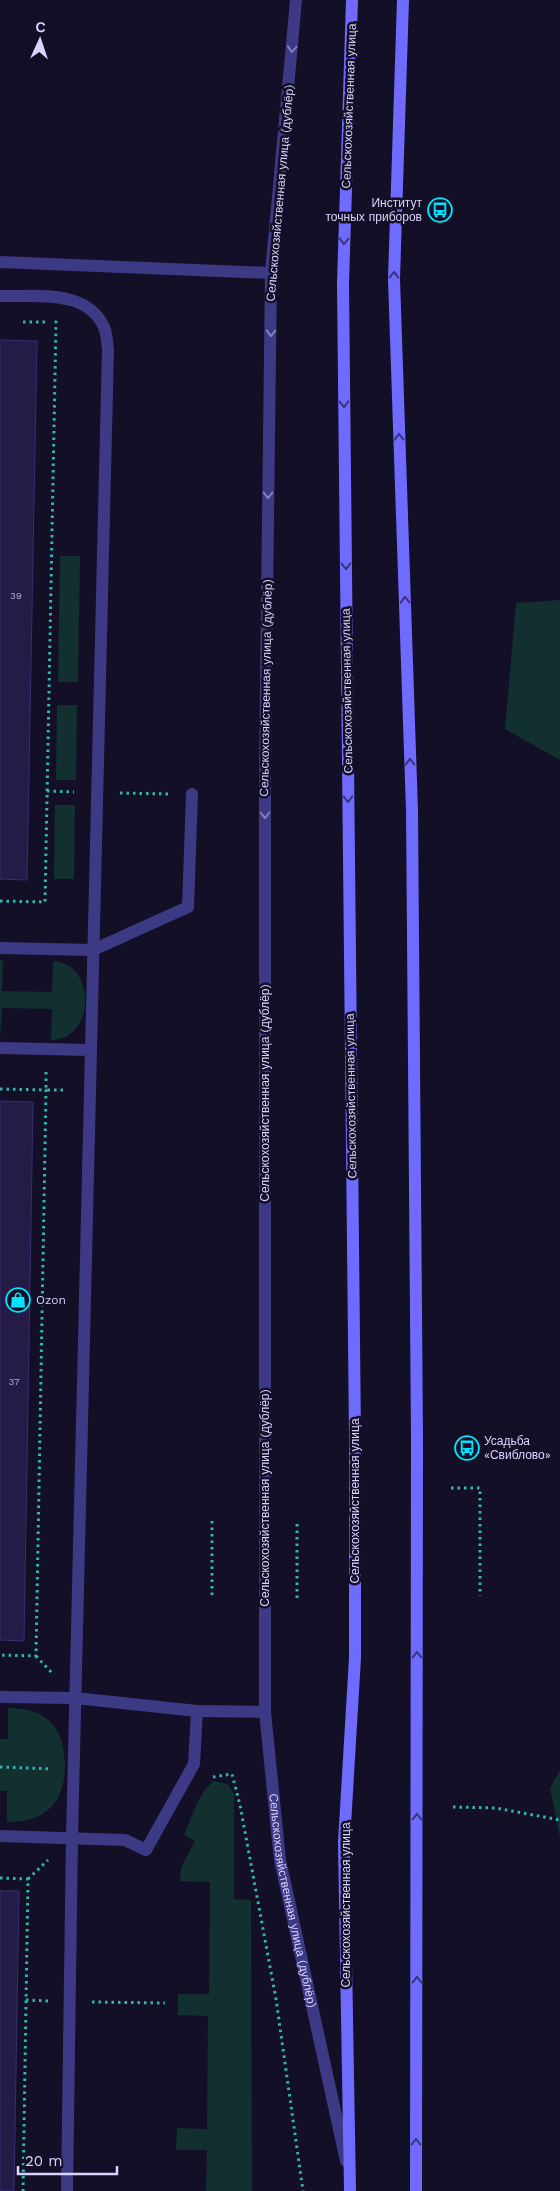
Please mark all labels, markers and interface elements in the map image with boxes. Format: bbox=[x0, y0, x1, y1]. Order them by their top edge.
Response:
north arrow bbox=[15, 15, 65, 65]
text: С bbox=[35, 19, 46, 35]
street label: Сельскохозяйственная улица bbox=[339, 23, 359, 189]
one-way arrow bbox=[287, 45, 298, 53]
street label: Сельскохозяйственная улица (дублёр) bbox=[264, 84, 296, 302]
place label: Институт точных приборов bbox=[325, 196, 423, 224]
bus stop icon: Институт точных приборов bbox=[427, 197, 453, 223]
one-way arrow bbox=[339, 237, 350, 245]
one-way arrow bbox=[389, 271, 399, 278]
one-way arrow bbox=[265, 329, 276, 337]
one-way arrow bbox=[339, 400, 349, 408]
one-way arrow bbox=[394, 433, 405, 441]
one-way arrow bbox=[263, 492, 273, 499]
one-way arrow bbox=[341, 562, 351, 570]
street label: Сельскохозяйственная улица (дублёр) bbox=[257, 579, 275, 797]
house number: 39 bbox=[10, 590, 22, 601]
one-way arrow bbox=[399, 595, 410, 603]
street label: Сельскохозяйственная улица bbox=[339, 608, 355, 774]
one-way arrow bbox=[405, 758, 415, 766]
one-way arrow bbox=[343, 795, 353, 803]
one-way arrow bbox=[260, 812, 270, 819]
street label: Сельскохозяйственная улица (дублёр) bbox=[258, 984, 272, 1202]
street label: Сельскохозяйственная улица bbox=[343, 1013, 359, 1179]
shop icon: Ozon bbox=[5, 1287, 31, 1313]
place label: Ozon bbox=[36, 1293, 66, 1307]
house number: 37 bbox=[8, 1376, 20, 1387]
street label: Сельскохозяйственная улица (дублёр) bbox=[258, 1389, 272, 1607]
street label: Сельскохозяйственная улица bbox=[348, 1418, 362, 1584]
place label: Усадьба «Свиблово» bbox=[484, 1434, 551, 1462]
bus stop icon: Усадьба «Свиблово» bbox=[454, 1435, 480, 1461]
one-way arrow bbox=[412, 1651, 422, 1658]
street label: Сельскохозяйственная улица (дублёр) bbox=[266, 1793, 319, 2009]
one-way arrow bbox=[412, 1813, 422, 1821]
street label: Сельскохозяйственная улица bbox=[339, 1822, 353, 1988]
one-way arrow bbox=[412, 1976, 422, 1984]
one-way arrow bbox=[411, 2138, 421, 2146]
scale bar bbox=[18, 2144, 116, 2176]
text: 20 m bbox=[25, 2152, 63, 2170]

